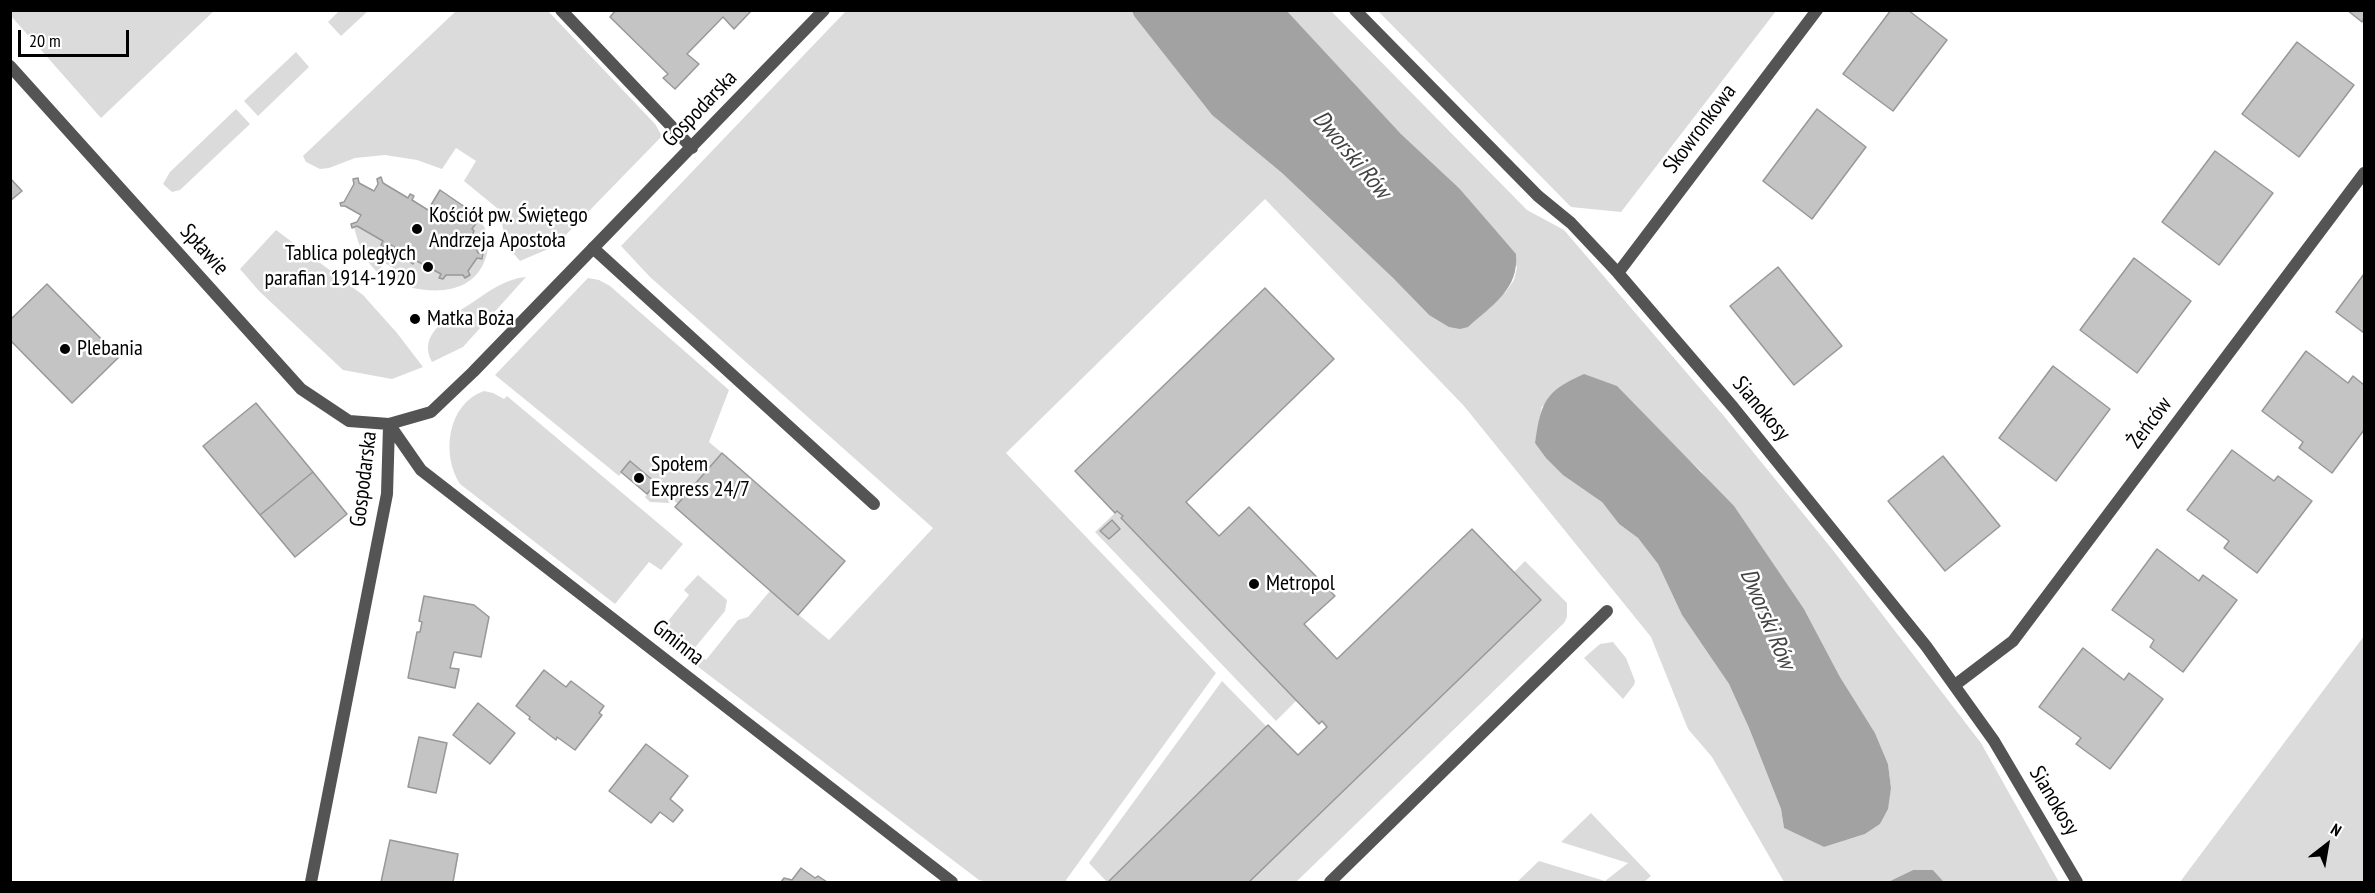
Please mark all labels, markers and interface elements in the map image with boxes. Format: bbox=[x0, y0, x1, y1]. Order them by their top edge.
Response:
scale bar bbox=[21, 18, 132, 56]
text: 20 m bbox=[29, 29, 61, 52]
street label: Gospodarska bbox=[657, 65, 743, 153]
street label: Skowronkowa bbox=[1658, 79, 1742, 179]
water label: Dworski Rów bbox=[1306, 105, 1396, 205]
place label: Kościół pw. Świętego Andrzeja Apostoła bbox=[429, 203, 588, 254]
street label: Spławie bbox=[174, 219, 234, 281]
marker: Kościół pw. Świętego Andrzeja Apostoła bbox=[410, 222, 424, 236]
place label: Tablica poległych parafian 1914-1920 bbox=[264, 241, 416, 292]
marker: Tablica poległych parafian 1914-1920 bbox=[421, 260, 435, 274]
place label: Matka Boża bbox=[427, 306, 514, 332]
marker: Matka Boża bbox=[408, 312, 422, 326]
place label: Plebania bbox=[77, 336, 143, 362]
marker: Plebania bbox=[58, 342, 72, 356]
street label: Sianokosy bbox=[1727, 372, 1795, 446]
street label: Żeńców bbox=[2122, 392, 2178, 454]
street label: Gospodarska bbox=[345, 430, 383, 528]
place label: Społem Express 24/7 bbox=[651, 452, 750, 504]
marker: Społem Express 24/7 bbox=[632, 471, 646, 485]
water label: Dworski Rów bbox=[1733, 565, 1801, 673]
place label: Metropol bbox=[1266, 571, 1335, 597]
marker: Metropol bbox=[1247, 577, 1261, 591]
street label: Gminna bbox=[647, 615, 709, 671]
street label: Sianokosy bbox=[2023, 762, 2085, 840]
north arrow bbox=[2297, 815, 2357, 875]
text: N bbox=[2327, 819, 2345, 840]

